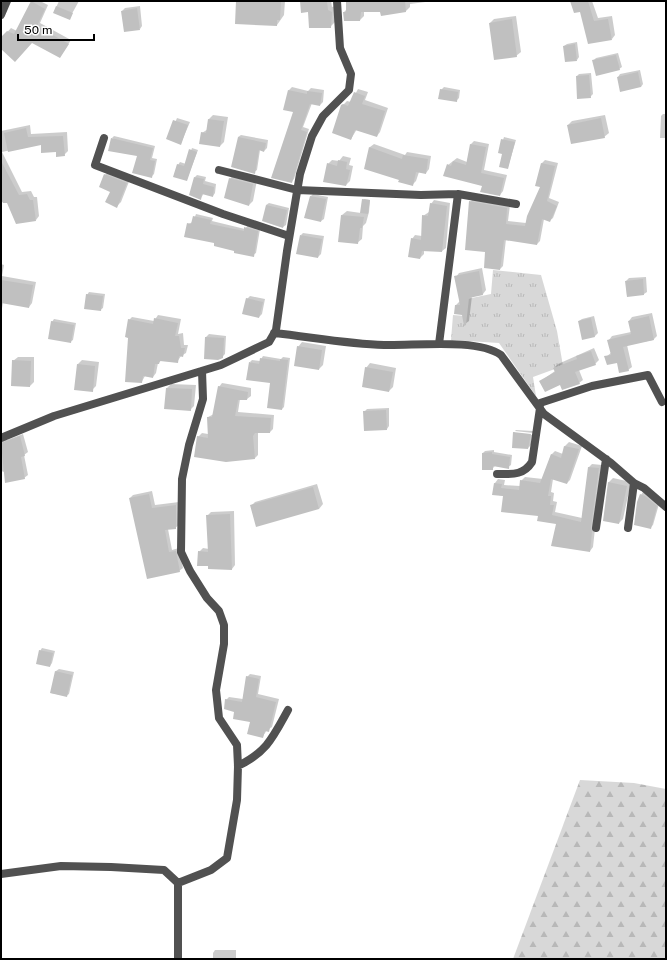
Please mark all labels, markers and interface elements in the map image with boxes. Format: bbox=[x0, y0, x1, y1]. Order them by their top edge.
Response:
scale bar bbox=[18, 16, 94, 42]
text: 50 m bbox=[24, 23, 52, 37]

